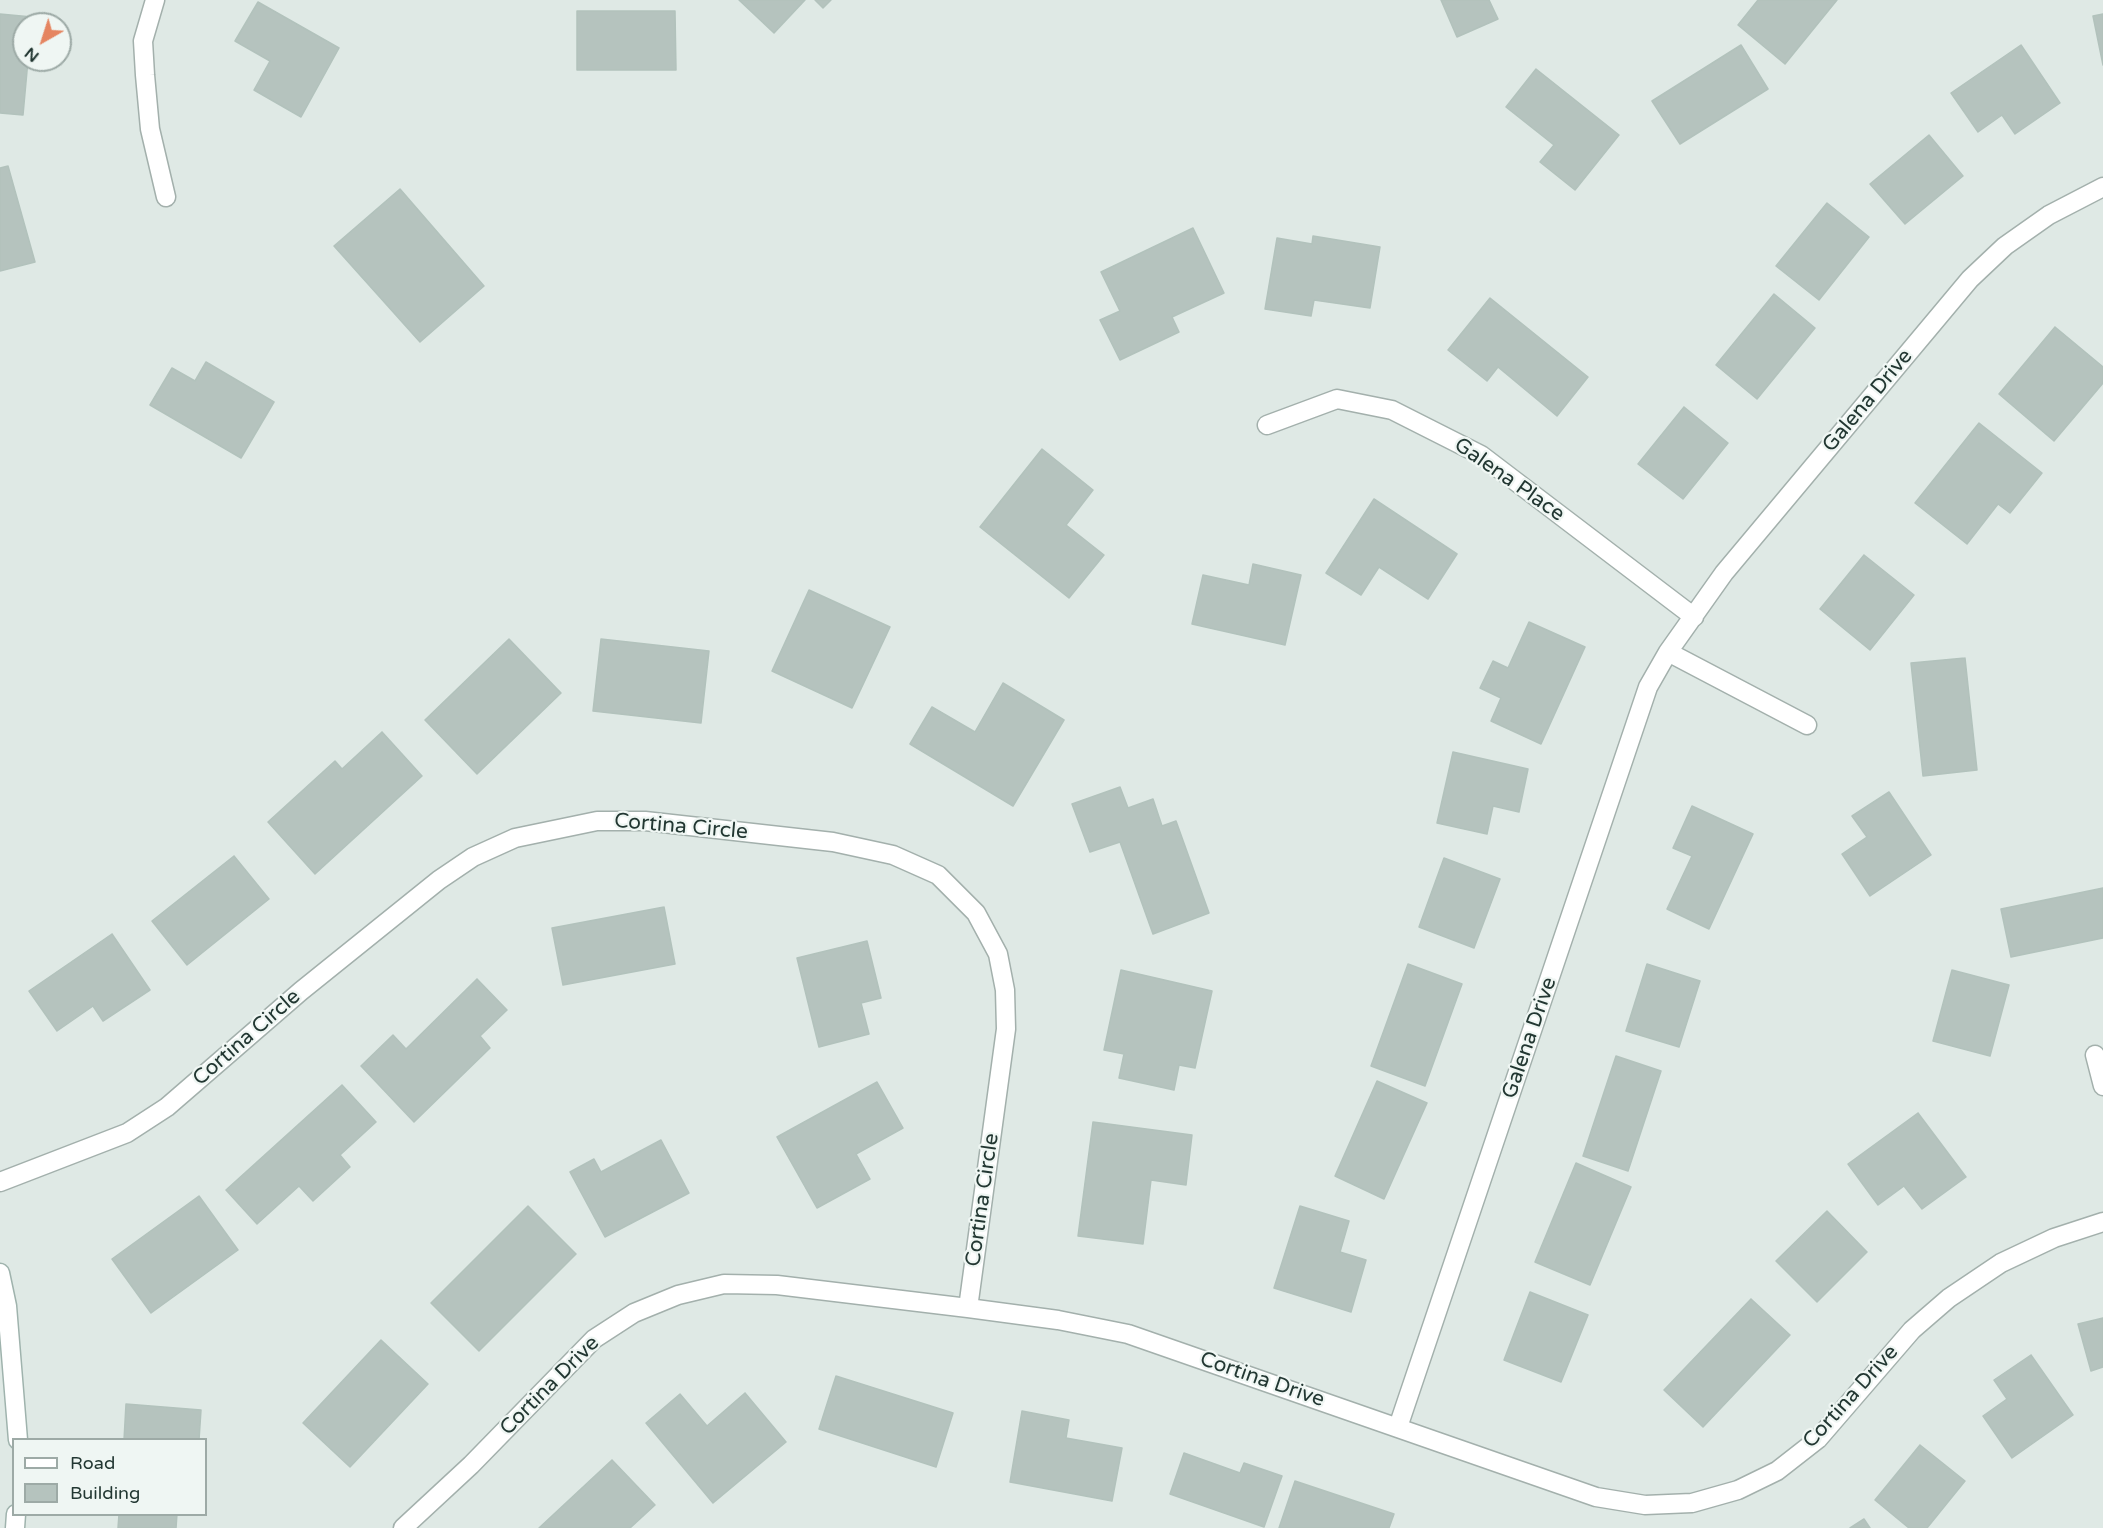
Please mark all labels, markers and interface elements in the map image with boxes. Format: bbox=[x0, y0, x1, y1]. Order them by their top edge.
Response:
north arrow bbox=[12, 12, 72, 72]
text: N bbox=[21, 43, 43, 66]
street label: Galena Drive bbox=[1818, 344, 1918, 458]
street label: Galena Place bbox=[1449, 433, 1569, 527]
street label: Cortina Circle bbox=[613, 809, 749, 845]
street label: Galena Drive bbox=[1497, 974, 1563, 1102]
street label: Cortina Circle bbox=[188, 984, 306, 1092]
street label: Cortina Circle bbox=[961, 1132, 1005, 1268]
street label: Cortina Drive bbox=[495, 1331, 605, 1441]
street label: Cortina Drive bbox=[1798, 1340, 1904, 1454]
street label: Cortina Drive bbox=[1196, 1347, 1328, 1413]
legend bbox=[12, 1438, 207, 1516]
text: Road bbox=[70, 1452, 115, 1474]
text: Building bbox=[70, 1482, 140, 1504]

